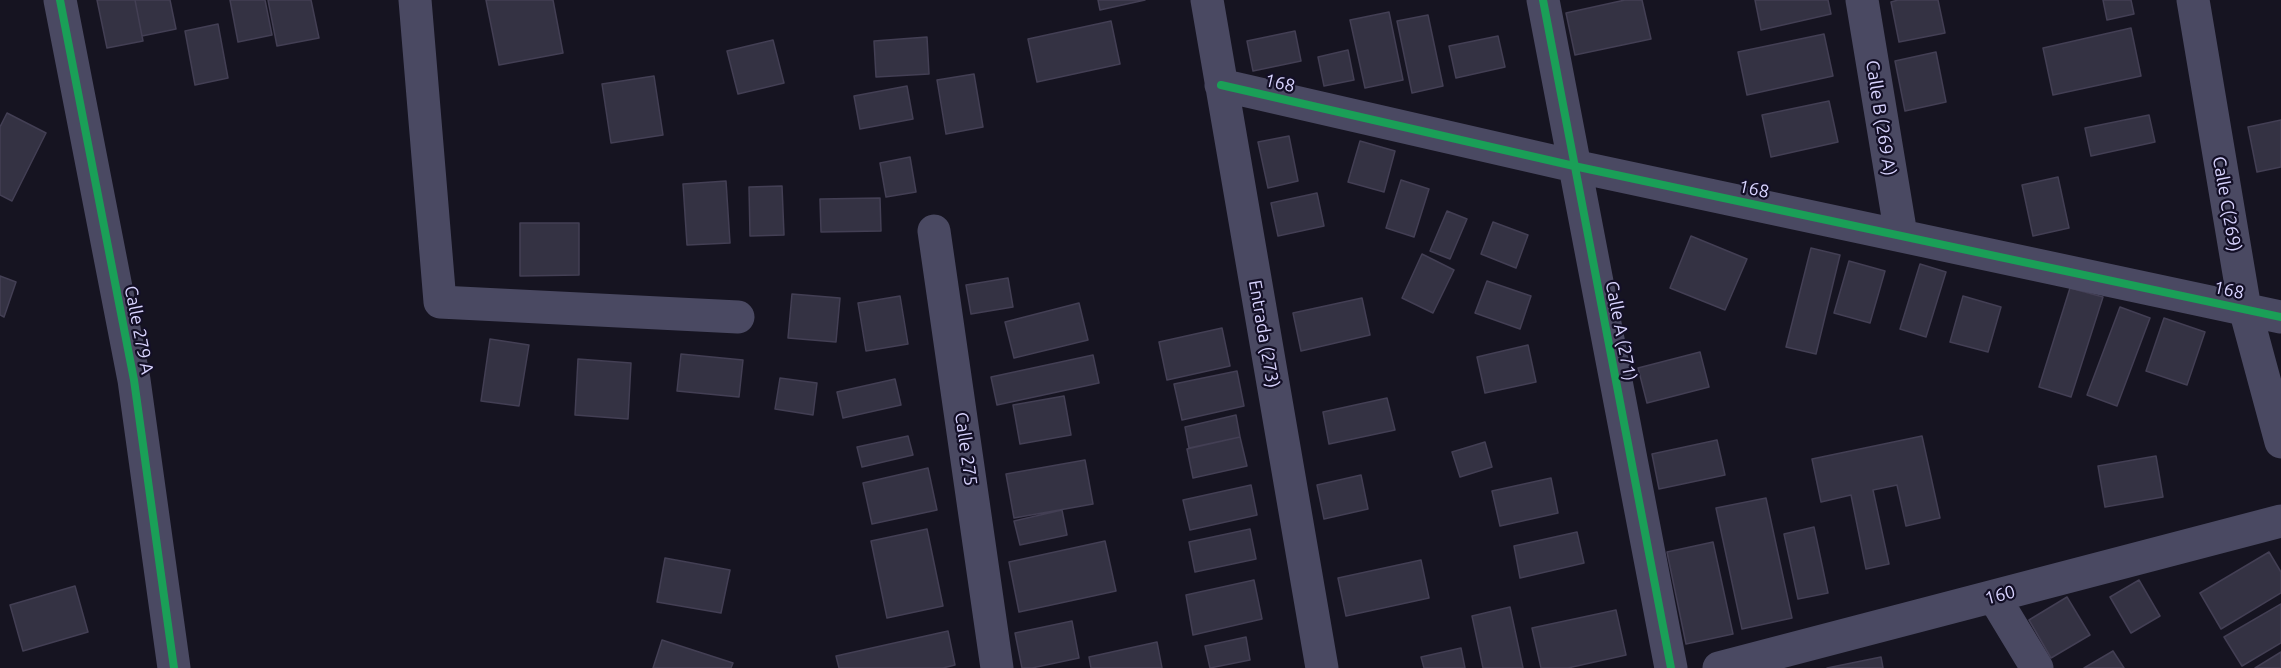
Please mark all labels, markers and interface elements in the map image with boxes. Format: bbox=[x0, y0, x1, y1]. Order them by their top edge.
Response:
street label: Calle B (269 A) bbox=[1861, 59, 1901, 177]
street label: 168 bbox=[1263, 69, 1297, 97]
street label: Calle C(269) bbox=[2208, 155, 2246, 253]
street label: 168 bbox=[1737, 175, 1771, 203]
street label: 168 bbox=[2212, 276, 2246, 304]
street label: Entrada (273) bbox=[1244, 278, 1284, 390]
street label: Calle A (271) bbox=[1601, 279, 1641, 383]
street label: Calle 279 A bbox=[120, 284, 158, 376]
street label: Calle 275 bbox=[950, 411, 982, 487]
street label: 160 bbox=[1982, 581, 2018, 609]

